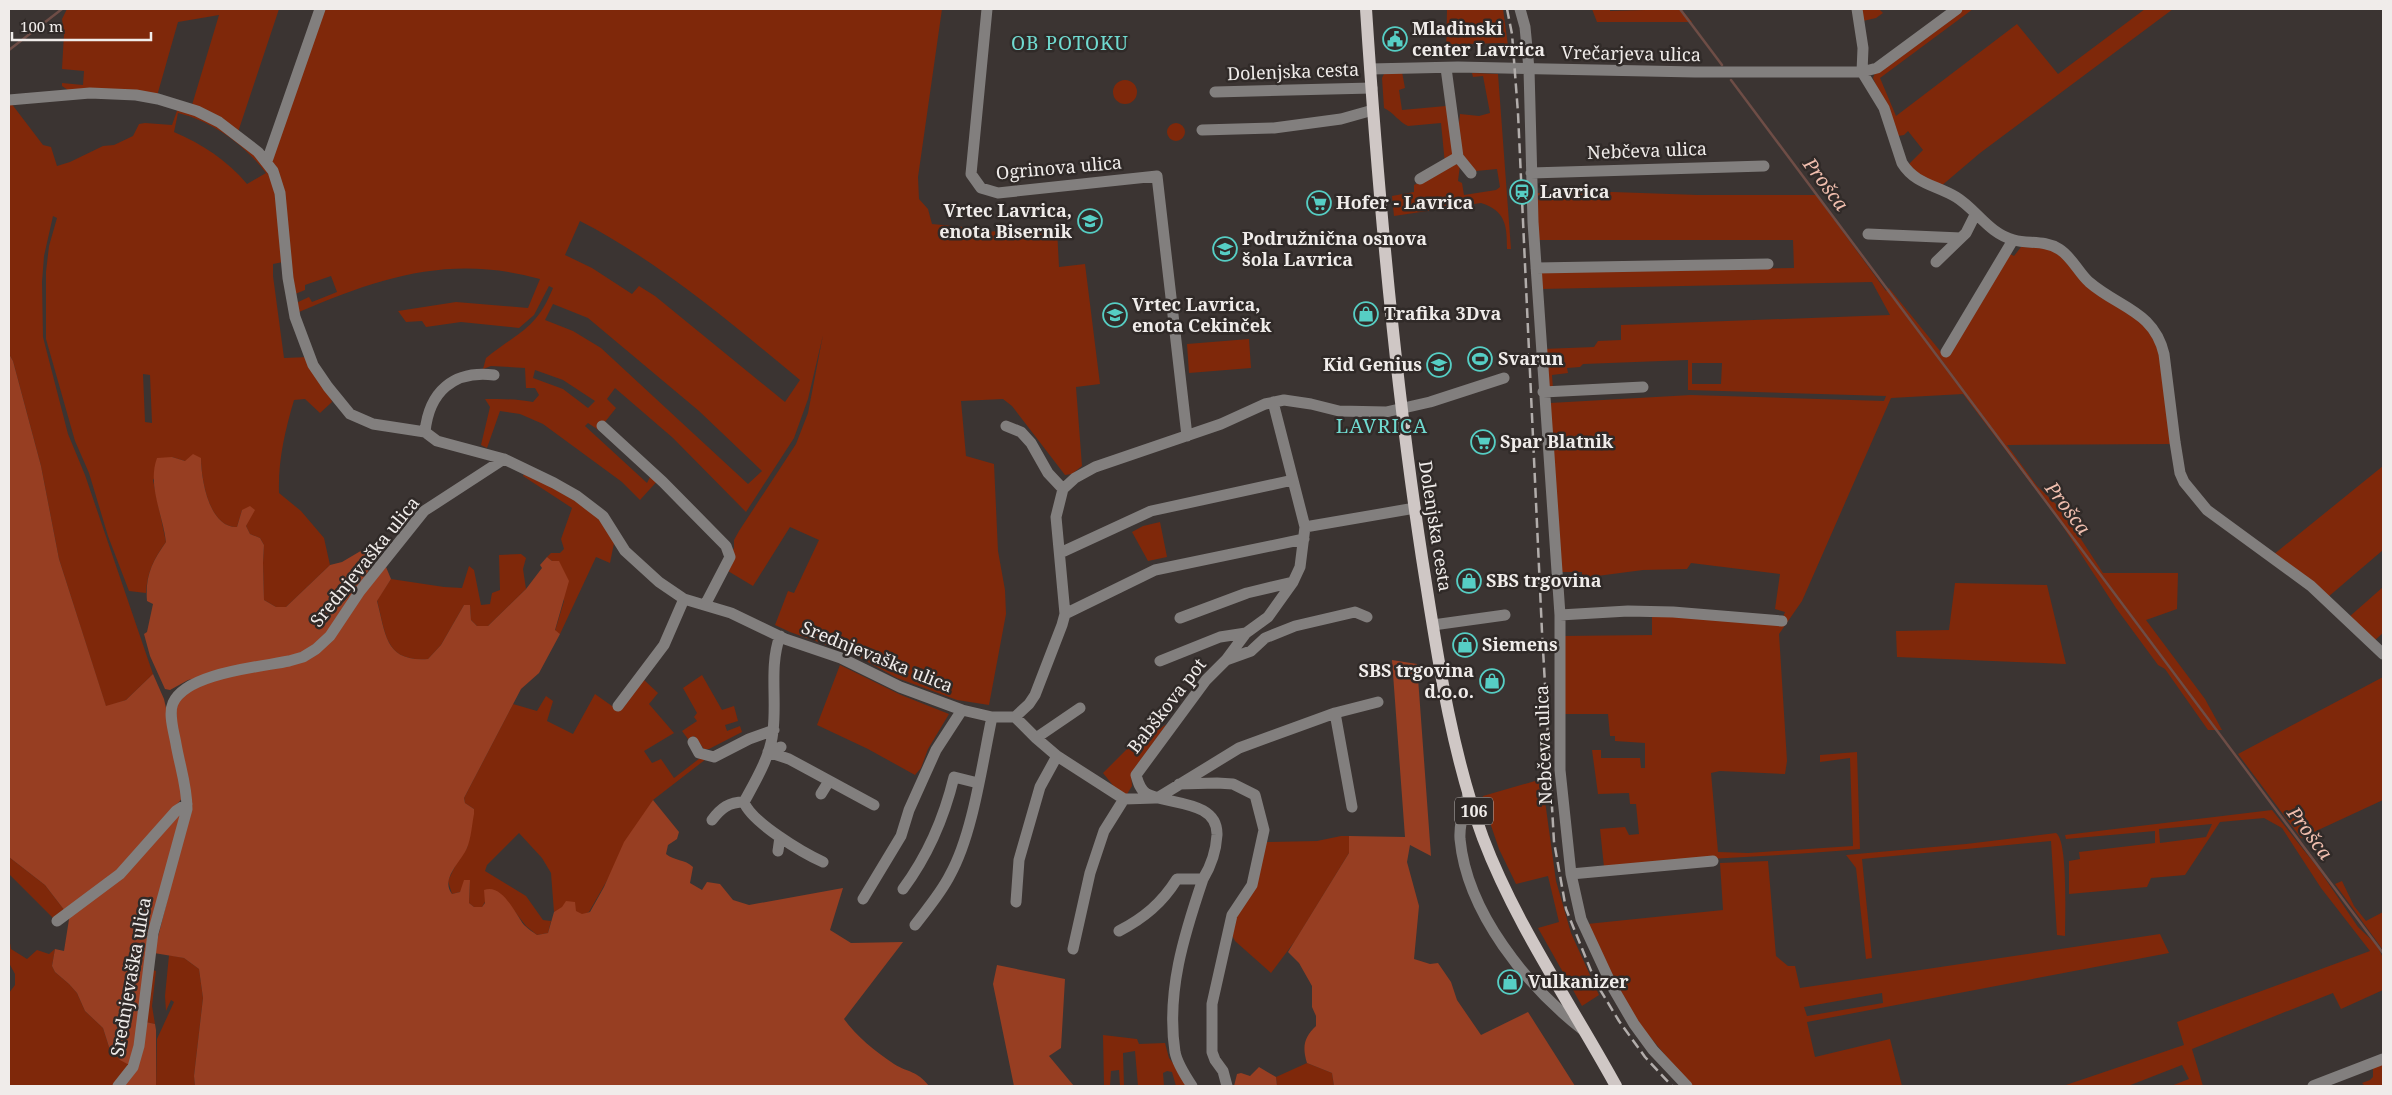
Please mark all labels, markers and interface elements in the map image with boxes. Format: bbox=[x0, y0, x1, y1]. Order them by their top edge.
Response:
scale bar bbox=[12, 10, 151, 42]
text: 100 m bbox=[20, 16, 63, 36]
place label: Mladinski center Lavrica bbox=[1412, 16, 1545, 61]
public building icon: Mladinski center Lavrica bbox=[1382, 26, 1408, 52]
district label: OB POTOKU bbox=[1011, 30, 1129, 56]
street label: Vrečarjeva ulica bbox=[1561, 40, 1701, 66]
street label: Dolenjska cesta bbox=[1226, 57, 1359, 85]
street label: Nebčeva ulica bbox=[1587, 136, 1707, 164]
street label: Ogrinova ulica bbox=[995, 150, 1123, 184]
water label: Prošca bbox=[1797, 151, 1855, 216]
station icon: Lavrica bbox=[1509, 179, 1535, 205]
place label: Lavrica bbox=[1540, 179, 1610, 203]
supermarket icon: Hofer - Lavrica bbox=[1306, 190, 1332, 216]
place label: Hofer - Lavrica bbox=[1336, 190, 1473, 214]
place label: Vrtec Lavrica, enota Bisernik bbox=[939, 198, 1073, 243]
school or university icon: Vrtec Lavrica, enota Bisernik bbox=[1077, 208, 1103, 234]
place label: Podružnična osnova šola Lavrica bbox=[1242, 226, 1427, 271]
school or university icon: Podružnična osnova šola Lavrica bbox=[1212, 236, 1238, 262]
place label: Vrtec Lavrica, enota Cekinček bbox=[1132, 292, 1272, 337]
shop icon: Trafika 3Dva bbox=[1353, 301, 1379, 327]
place label: Trafika 3Dva bbox=[1384, 301, 1501, 325]
school or university icon: Vrtec Lavrica, enota Cekinček bbox=[1102, 302, 1128, 328]
sports icon: Svarun bbox=[1467, 346, 1493, 372]
place label: Svarun bbox=[1498, 346, 1564, 370]
place label: Kid Genius bbox=[1323, 352, 1422, 376]
school or university icon: Kid Genius bbox=[1426, 352, 1452, 378]
district label: LAVRICA bbox=[1336, 412, 1428, 439]
supermarket icon: Spar Blatnik bbox=[1470, 429, 1496, 455]
place label: Spar Blatnik bbox=[1500, 429, 1614, 453]
street label: Dolenjska cesta bbox=[1414, 459, 1458, 593]
water label: Prošca bbox=[2039, 475, 2097, 540]
street label: Srednjevaška ulica bbox=[304, 491, 424, 632]
shop icon: SBS trgovina bbox=[1456, 568, 1482, 594]
place label: SBS trgovina bbox=[1486, 568, 1602, 592]
street label: Srednjevaška ulica bbox=[798, 615, 957, 697]
shop icon: Siemens bbox=[1452, 632, 1478, 658]
place label: Siemens bbox=[1482, 632, 1558, 656]
street label: Babškova pot bbox=[1121, 653, 1211, 758]
place label: SBS trgovina d.o.o. bbox=[1358, 658, 1474, 703]
shop icon: SBS trgovina d.o.o. bbox=[1479, 668, 1505, 694]
street label: Nebčeva ulica bbox=[1529, 685, 1557, 805]
road number: 106 bbox=[1455, 798, 1493, 824]
water label: Prošca bbox=[2281, 800, 2339, 865]
street label: Srednjevaška ulica bbox=[104, 895, 156, 1058]
shop icon: Vulkanizer bbox=[1497, 969, 1523, 995]
place label: Vulkanizer bbox=[1528, 969, 1629, 993]

